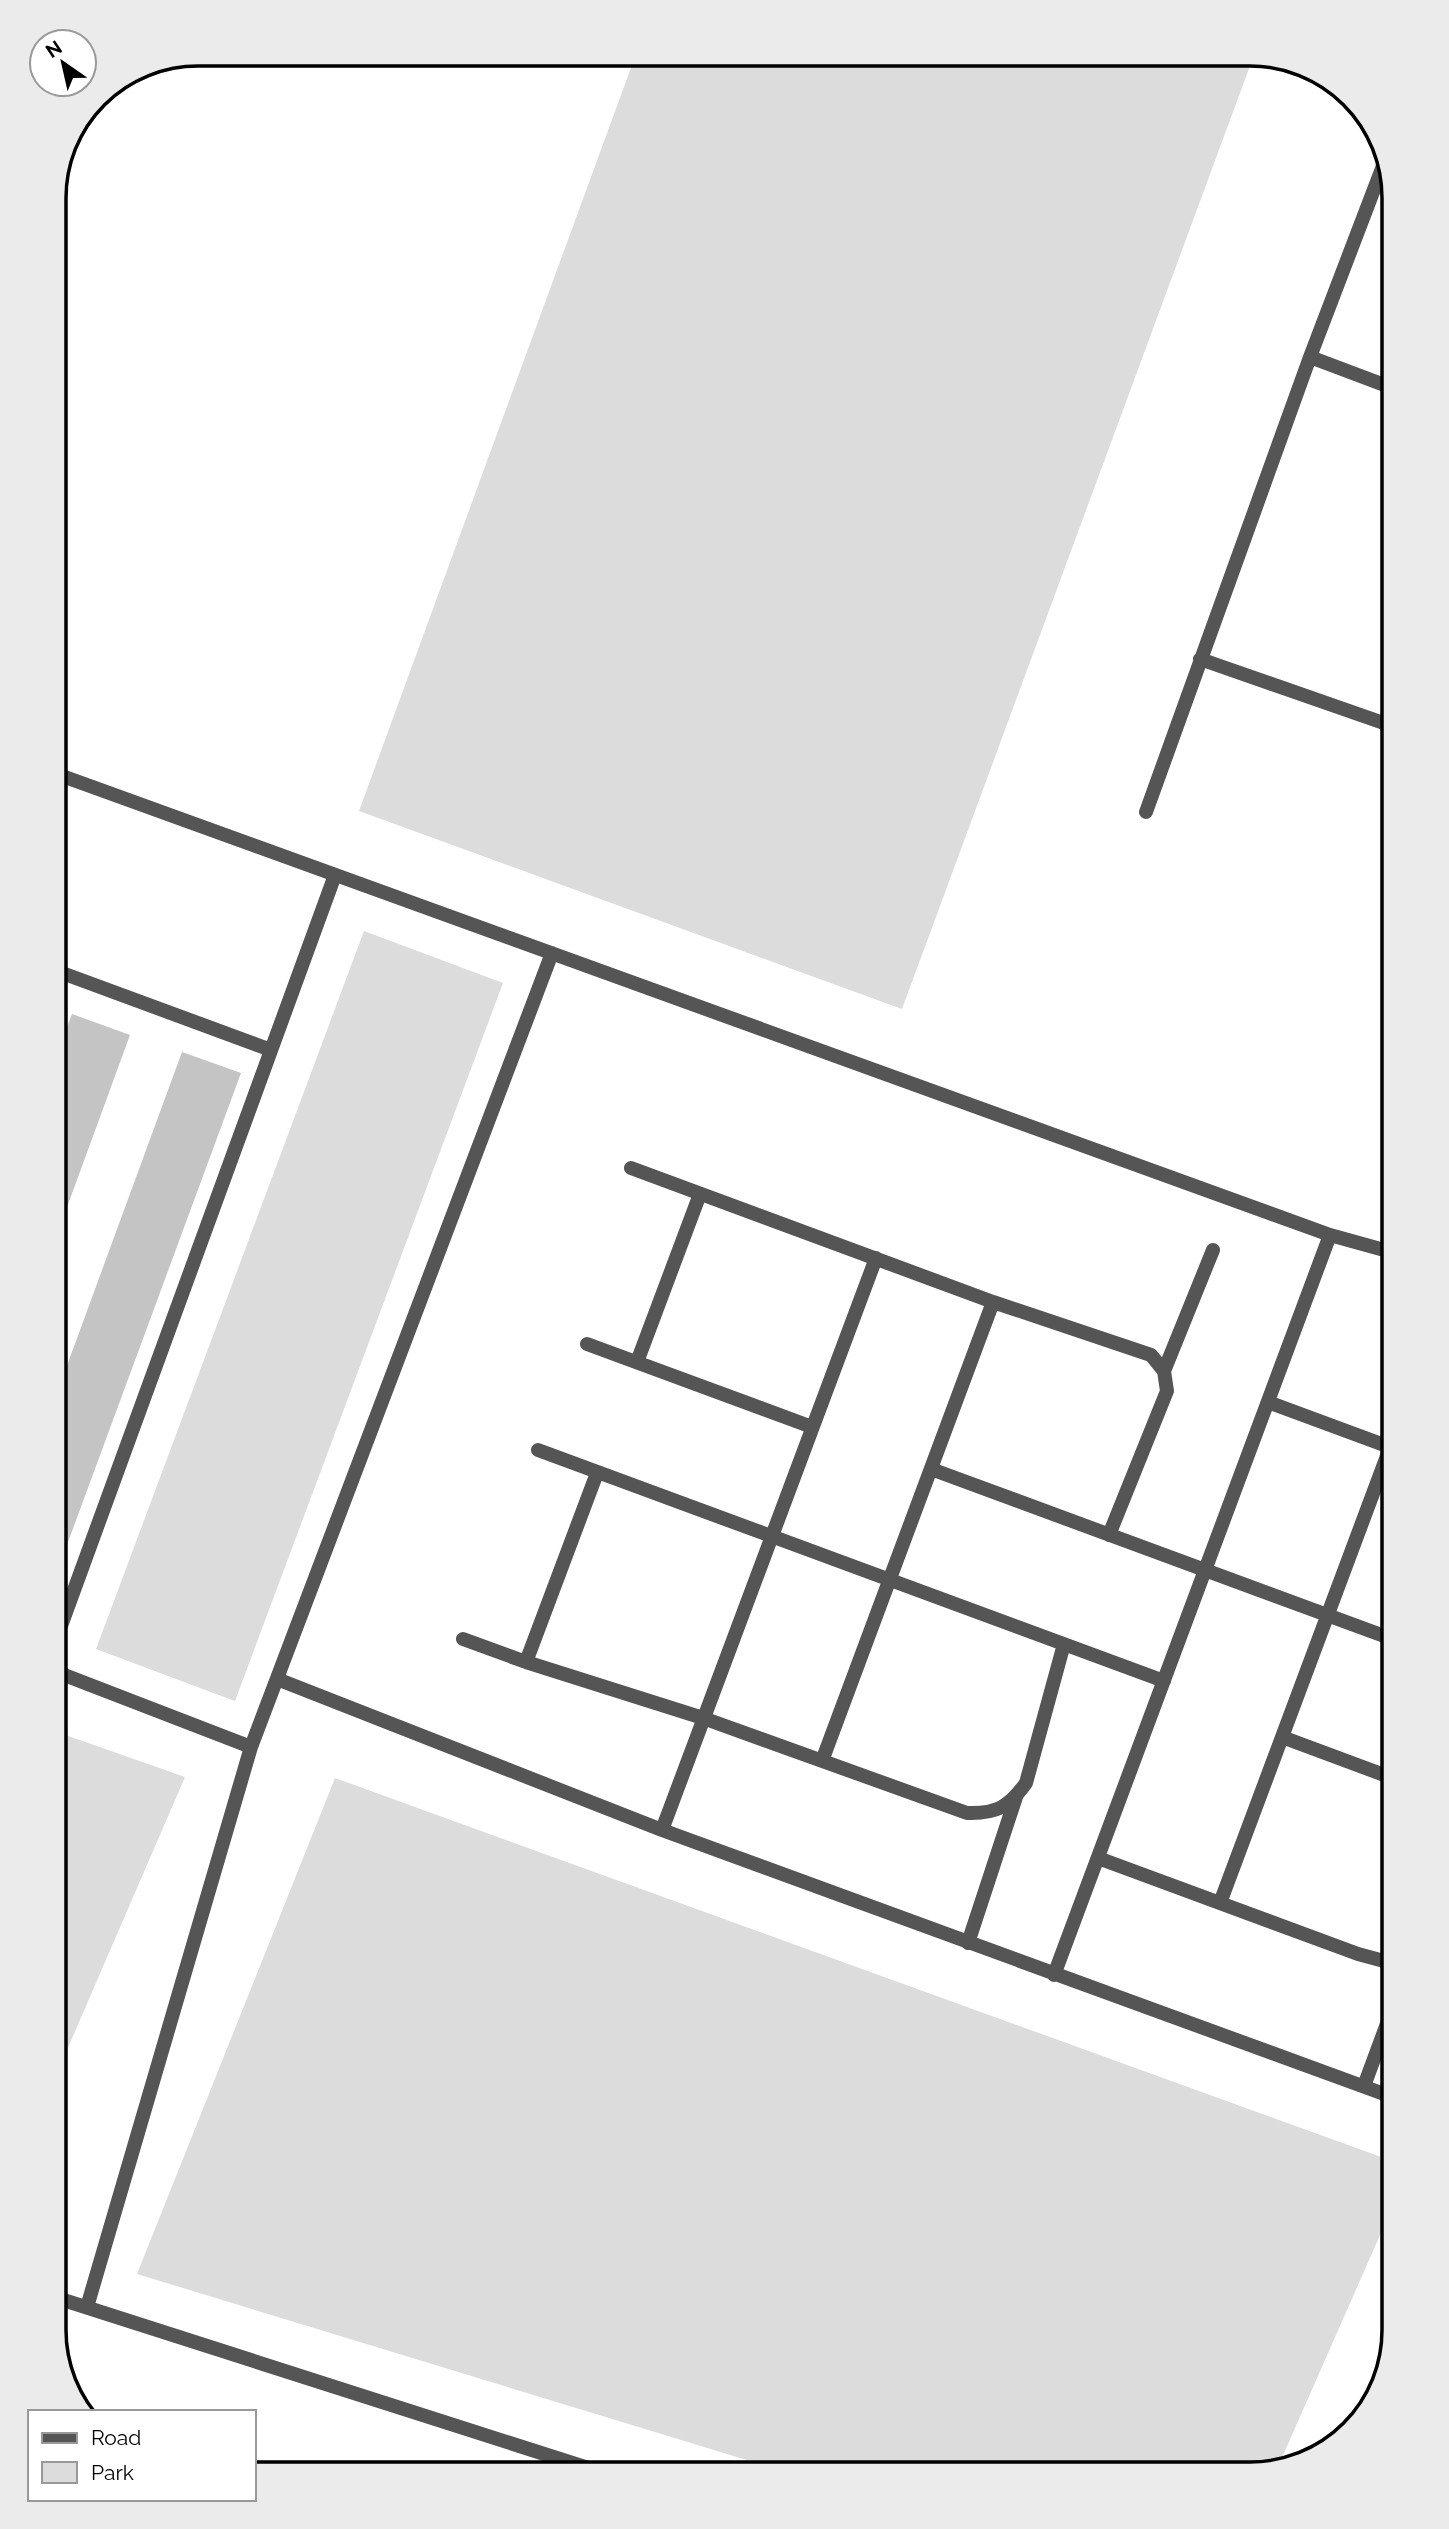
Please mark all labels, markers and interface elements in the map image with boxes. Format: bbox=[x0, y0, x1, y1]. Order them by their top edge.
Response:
north arrow bbox=[28, 28, 98, 98]
text: N bbox=[41, 36, 66, 62]
legend bbox=[28, 2410, 256, 2501]
text: Road bbox=[91, 2425, 141, 2450]
text: Park bbox=[91, 2460, 134, 2485]

